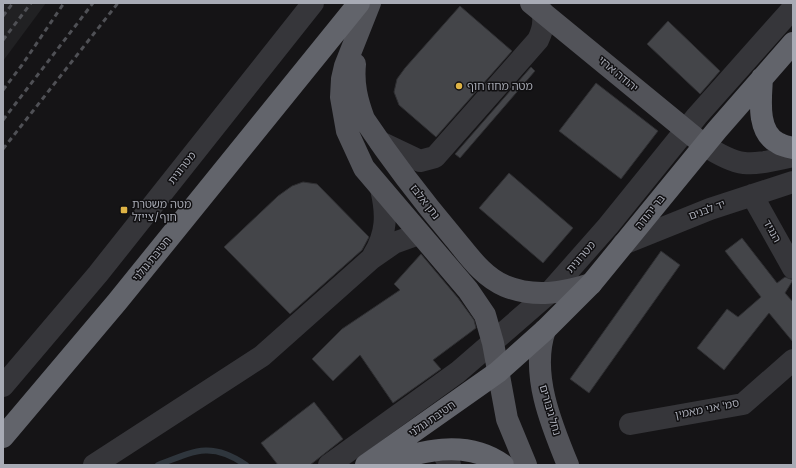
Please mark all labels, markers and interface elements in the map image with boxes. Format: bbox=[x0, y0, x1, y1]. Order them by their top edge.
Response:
street label: יהודה ארזי bbox=[595, 53, 641, 95]
place label: מטה מחוז חוף bbox=[467, 80, 533, 93]
marker: מטה מחוז חוף bbox=[454, 81, 464, 91]
street label: מטרונית bbox=[165, 149, 199, 187]
street label: נתן אלבז bbox=[407, 182, 443, 222]
street label: בר יהודה bbox=[632, 192, 668, 232]
street label: יד לבנים bbox=[687, 197, 727, 223]
place label: מטה משטרת חוף/צייזל bbox=[132, 198, 191, 224]
marker: מטה משטרת חוף/צייזל bbox=[119, 205, 129, 215]
street label: הנגיד bbox=[760, 217, 784, 245]
street label: חטיבת גולני bbox=[130, 234, 174, 284]
street label: מטרונית bbox=[564, 238, 598, 276]
street label: נחל גיבורים bbox=[537, 383, 563, 437]
street label: סמ' אני מאמין bbox=[674, 396, 740, 422]
street label: חטיבת גולני bbox=[406, 398, 458, 440]

